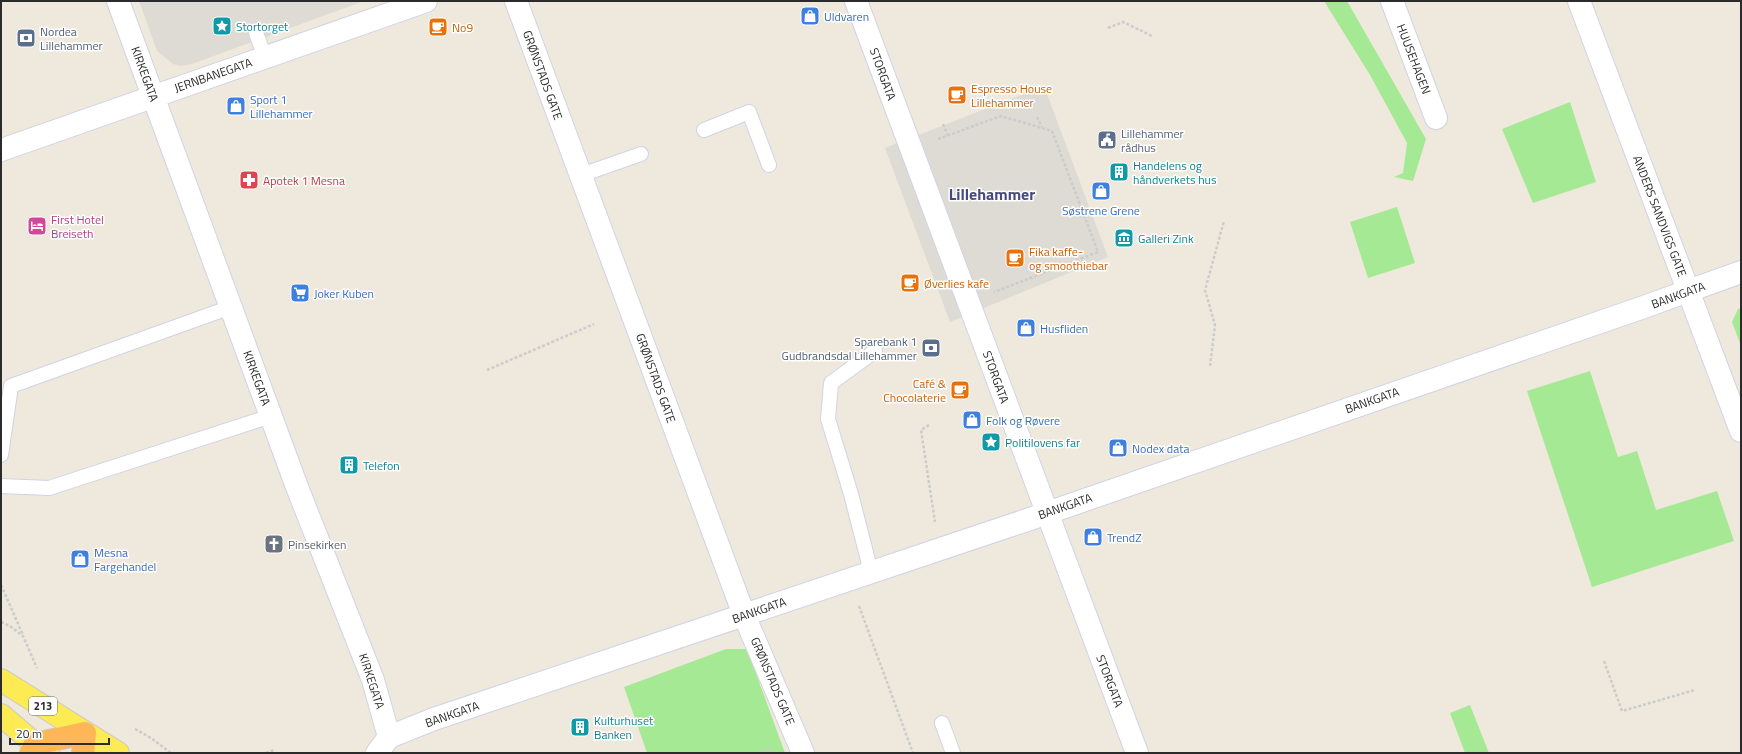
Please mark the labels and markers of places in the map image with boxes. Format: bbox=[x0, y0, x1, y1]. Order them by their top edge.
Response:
shop icon: Uldvaren bbox=[799, 5, 821, 27]
place label: Uldvaren bbox=[824, 7, 869, 26]
place icon: Stortorget bbox=[211, 15, 233, 37]
cafe icon: No9 bbox=[427, 16, 449, 38]
place label: Stortorget bbox=[236, 17, 289, 36]
place label: No9 bbox=[452, 18, 473, 37]
place label: Nordea Lillehammer bbox=[40, 22, 103, 55]
bank icon: Nordea Lillehammer bbox=[15, 27, 37, 49]
place label: Espresso House Lillehammer bbox=[971, 79, 1052, 112]
cafe icon: Espresso House Lillehammer bbox=[946, 84, 968, 106]
place label: Sport 1 Lillehammer bbox=[250, 90, 313, 123]
shop icon: Sport 1 Lillehammer bbox=[225, 95, 247, 117]
place label: Lillehammer rådhus bbox=[1121, 124, 1184, 157]
public building icon: Lillehammer rådhus bbox=[1096, 129, 1118, 151]
place label: Handelens og håndverkets hus bbox=[1133, 156, 1217, 189]
building icon: Handelens og håndverkets hus bbox=[1108, 161, 1130, 183]
pharmacy icon: Apotek 1 Mesna bbox=[238, 169, 260, 191]
place label: Apotek 1 Mesna bbox=[263, 171, 345, 190]
shop icon: Søstrene Grene bbox=[1090, 180, 1112, 202]
place label: Søstrene Grene bbox=[1062, 201, 1140, 220]
place label: First Hotel Breiseth bbox=[51, 210, 104, 243]
hotel icon: First Hotel Breiseth bbox=[26, 215, 48, 237]
museum icon: Galleri Zink bbox=[1113, 227, 1135, 249]
place label: Galleri Zink bbox=[1138, 229, 1194, 248]
place label: Fika kaffe- og smoothiebar bbox=[1029, 242, 1108, 275]
cafe icon: Fika kaffe- og smoothiebar bbox=[1004, 247, 1026, 269]
cafe icon: Øverlies kafe bbox=[899, 272, 921, 294]
place label: Øverlies kafe bbox=[924, 274, 989, 293]
supermarket icon: Joker Kuben bbox=[289, 282, 311, 304]
place label: Joker Kuben bbox=[314, 284, 374, 303]
shop icon: Husfliden bbox=[1015, 317, 1037, 339]
place label: Husfliden bbox=[1040, 319, 1088, 338]
place label: Sparebank 1 Gudbrandsdal Lillehammer bbox=[782, 332, 917, 365]
bank icon: Sparebank 1 Gudbrandsdal Lillehammer bbox=[920, 337, 942, 359]
place label: Café & Chocolaterie bbox=[883, 374, 947, 407]
cafe icon: Café & Chocolaterie bbox=[949, 379, 971, 401]
shop icon: Folk og Røvere bbox=[961, 409, 983, 431]
place label: Folk og Røvere bbox=[986, 411, 1060, 430]
place icon: Politilovens far bbox=[980, 431, 1002, 453]
place label: Politilovens far bbox=[1005, 433, 1080, 452]
shop icon: Nodex data bbox=[1107, 437, 1129, 459]
place label: Nodex data bbox=[1132, 439, 1189, 458]
building icon: Telefon bbox=[338, 454, 360, 476]
place label: Telefon bbox=[363, 456, 400, 475]
shop icon: TrendZ bbox=[1082, 526, 1104, 548]
place label: TrendZ bbox=[1107, 528, 1142, 547]
church icon: Pinsekirken bbox=[263, 533, 285, 555]
place label: Pinsekirken bbox=[288, 535, 346, 554]
place label: Mesna Fargehandel bbox=[94, 543, 156, 576]
shop icon: Mesna Fargehandel bbox=[69, 548, 91, 570]
place label: Kulturhuset Banken bbox=[594, 711, 654, 744]
building icon: Kulturhuset Banken bbox=[569, 716, 591, 738]

